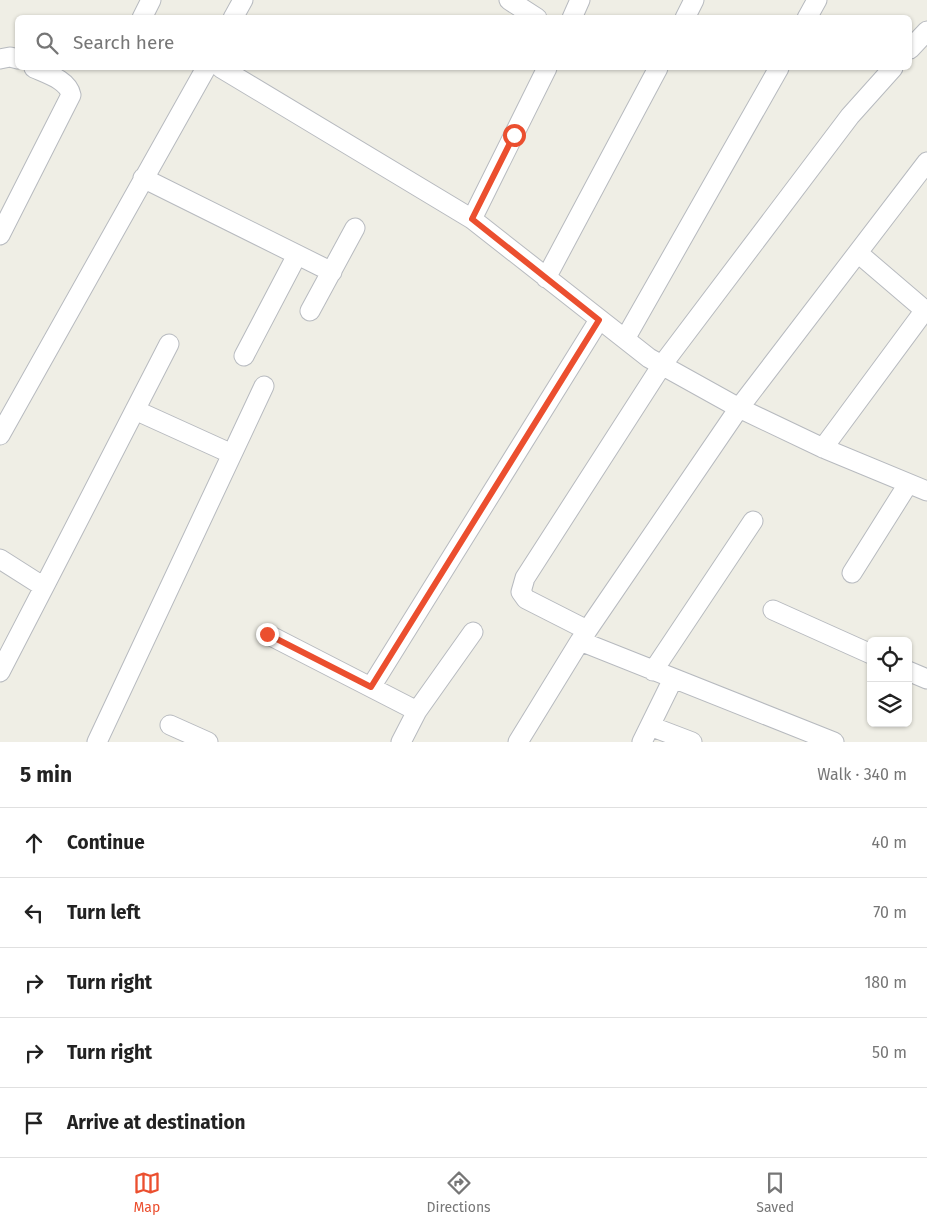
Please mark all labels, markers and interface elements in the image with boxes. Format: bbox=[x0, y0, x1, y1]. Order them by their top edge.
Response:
search box bbox=[15, 15, 912, 70]
icon: search bbox=[33, 29, 61, 57]
text: Search here bbox=[73, 31, 174, 54]
route start bbox=[503, 124, 526, 147]
route end bbox=[256, 623, 279, 646]
map controls bbox=[867, 637, 912, 727]
button: locate bbox=[867, 637, 912, 682]
button: layers bbox=[867, 682, 912, 727]
text: 5 min bbox=[20, 762, 72, 788]
text: Walk · 340 m bbox=[817, 765, 907, 784]
icon: ahead bbox=[20, 829, 48, 857]
text: Continue bbox=[67, 831, 145, 854]
text: 40 m bbox=[872, 833, 907, 852]
icon: left bbox=[20, 899, 48, 927]
text: Turn left bbox=[67, 901, 141, 924]
text: 70 m bbox=[873, 903, 907, 922]
icon: right bbox=[20, 969, 48, 997]
text: Turn right bbox=[67, 971, 152, 994]
text: 180 m bbox=[864, 973, 907, 992]
icon: right bbox=[20, 1039, 48, 1067]
text: Turn right bbox=[67, 1041, 152, 1064]
text: 50 m bbox=[872, 1043, 907, 1062]
icon: arrive bbox=[20, 1109, 48, 1137]
text: Arrive at destination bbox=[67, 1111, 246, 1134]
tab: Map bbox=[133, 1169, 161, 1216]
tab: Directions bbox=[426, 1169, 491, 1216]
tab: Saved bbox=[756, 1169, 794, 1216]

